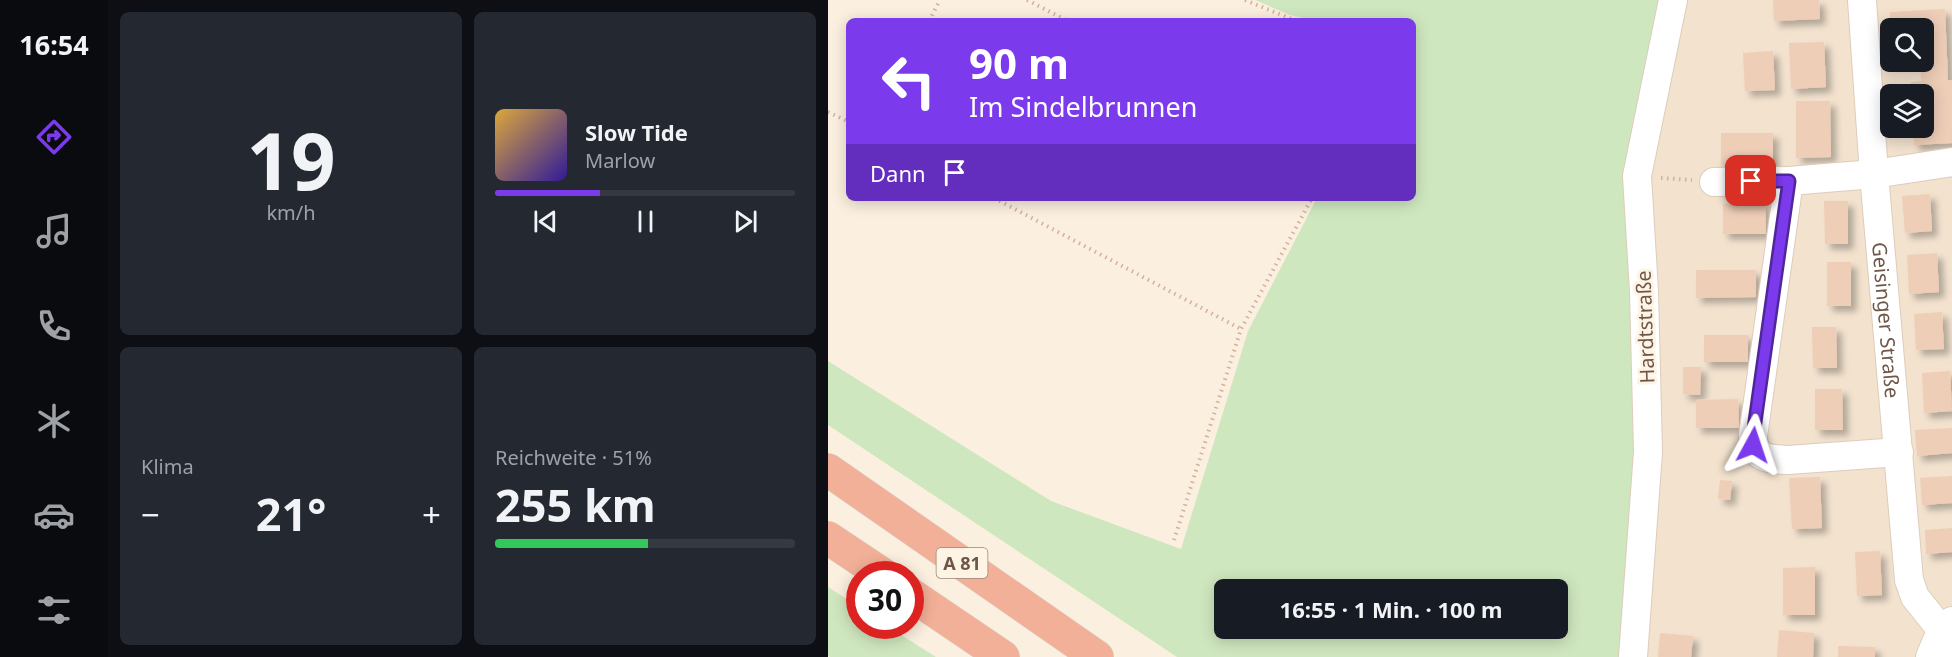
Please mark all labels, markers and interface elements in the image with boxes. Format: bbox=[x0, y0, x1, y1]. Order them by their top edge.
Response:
map controls bbox=[1880, 18, 1934, 138]
button: search bbox=[1880, 18, 1934, 72]
text: 16:54 bbox=[19, 26, 89, 63]
text: 90 m bbox=[969, 34, 1069, 91]
icon: left bbox=[870, 42, 948, 120]
button: layers bbox=[1880, 84, 1934, 138]
text: Im Sindelbrunnen bbox=[969, 88, 1197, 125]
text: 19 bbox=[246, 107, 336, 213]
icon: directions bbox=[33, 116, 75, 158]
text: Slow Tide bbox=[585, 117, 688, 147]
text: Marlow bbox=[585, 147, 655, 174]
pin bbox=[1725, 155, 1776, 206]
icon: arrive bbox=[938, 156, 971, 189]
text: Dann bbox=[870, 158, 926, 188]
icon: arrive bbox=[1734, 164, 1767, 197]
text: km/h bbox=[266, 199, 316, 226]
icon: previous bbox=[529, 205, 562, 238]
icon: pause bbox=[629, 205, 662, 238]
icon: next bbox=[729, 205, 762, 238]
icon: music bbox=[33, 210, 75, 252]
street label: Geisinger Straße bbox=[1866, 241, 1907, 399]
street label: Hardtstraße bbox=[1630, 270, 1660, 384]
icon: phone bbox=[33, 305, 75, 347]
icon: climate bbox=[33, 400, 75, 442]
position arrow bbox=[1721, 413, 1785, 477]
text: Reichweite · 51% bbox=[495, 444, 652, 471]
text: Klima bbox=[141, 453, 194, 480]
text: 255 km bbox=[495, 474, 656, 535]
text: 21° bbox=[256, 483, 326, 544]
text: − bbox=[141, 492, 160, 537]
text: + bbox=[422, 492, 441, 537]
icon: car bbox=[33, 494, 75, 536]
road number: A 81 bbox=[936, 548, 988, 578]
speed limit sign: 30 bbox=[846, 561, 924, 639]
icon: filters bbox=[33, 589, 75, 631]
text: 16:55 · 1 Min. · 100 m bbox=[1280, 594, 1502, 624]

